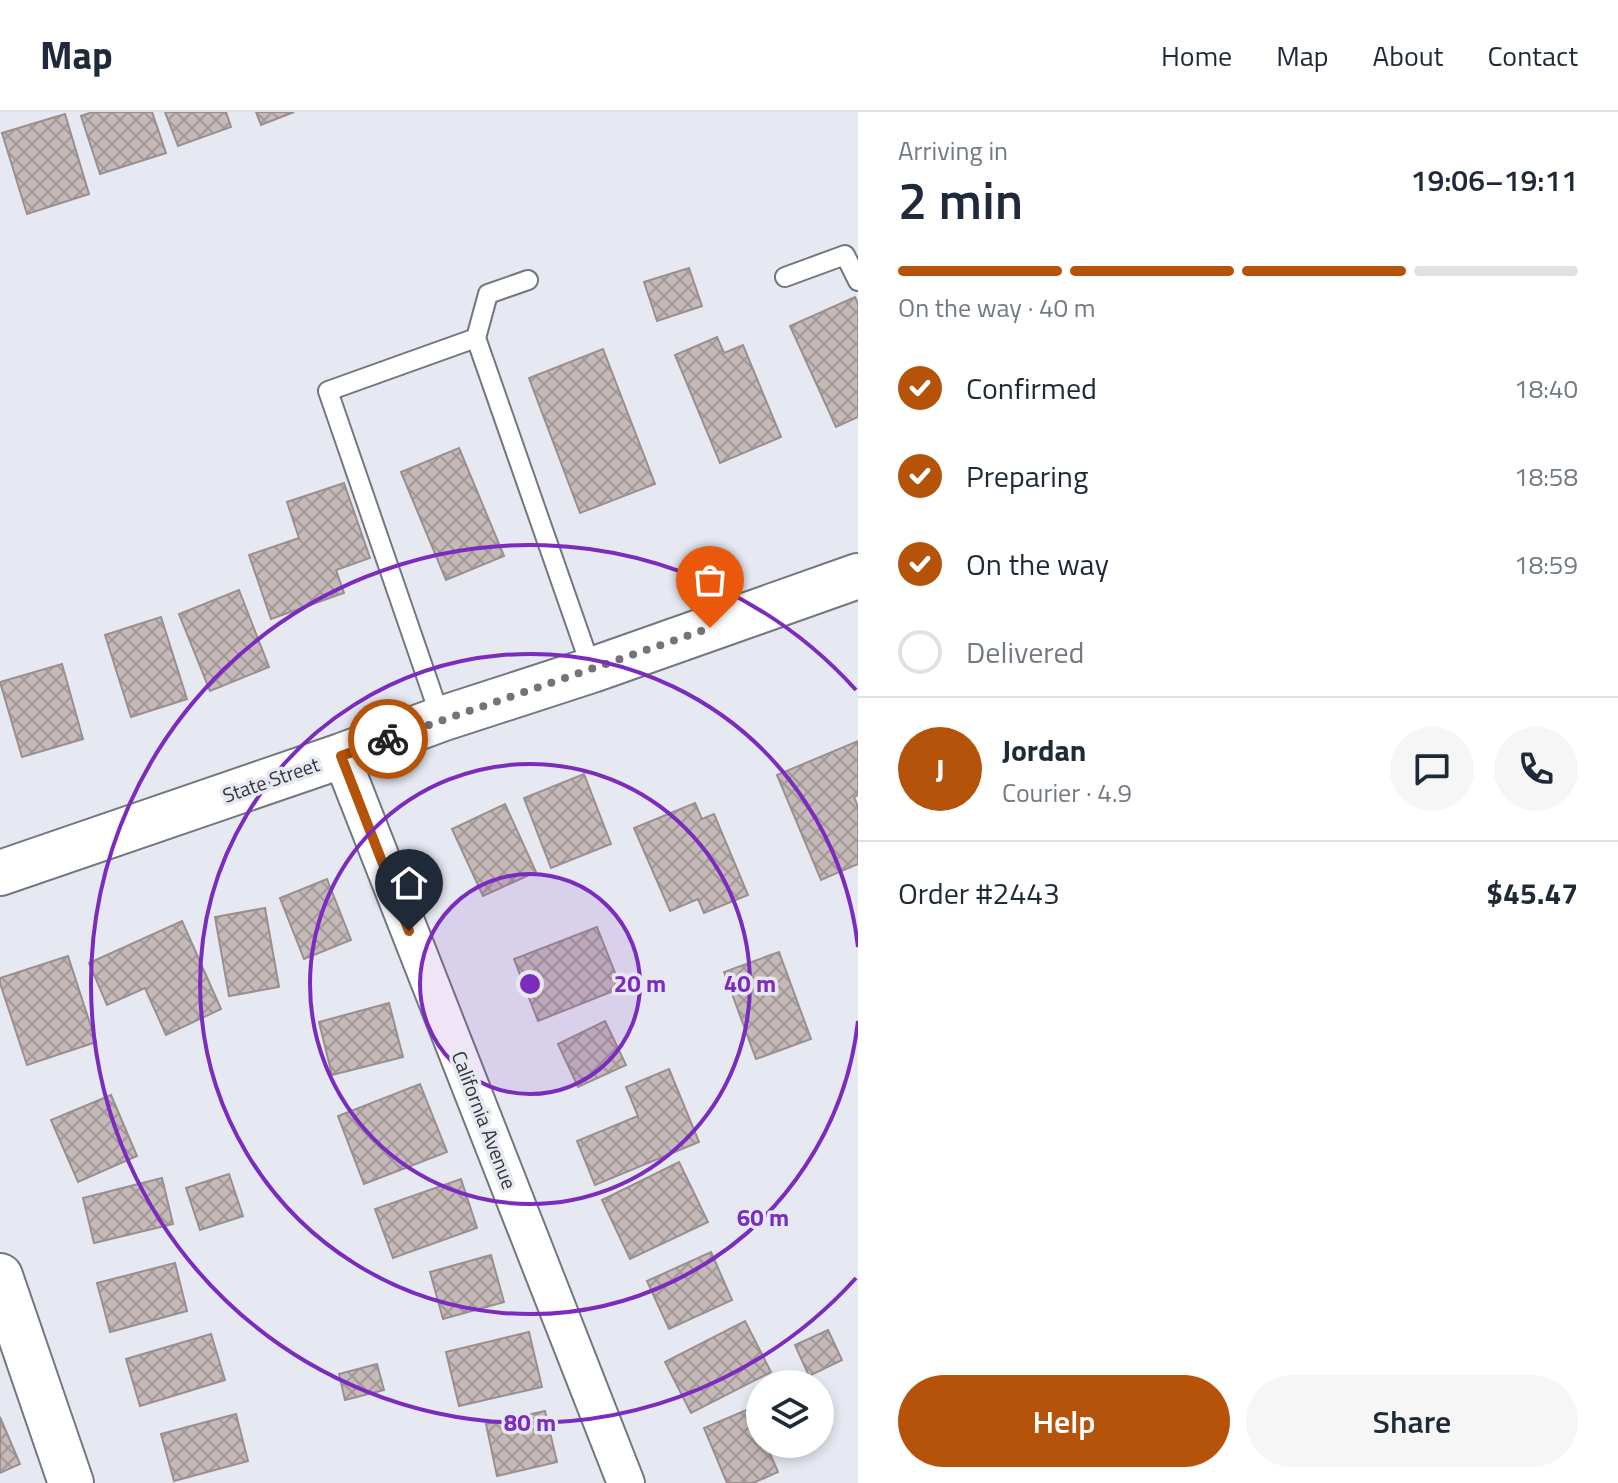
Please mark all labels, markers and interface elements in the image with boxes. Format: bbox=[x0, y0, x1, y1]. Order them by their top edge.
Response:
text: Map bbox=[40, 26, 113, 84]
text: Home bbox=[1161, 34, 1232, 77]
text: Map bbox=[1276, 34, 1329, 77]
text: About bbox=[1373, 34, 1443, 77]
text: Contact bbox=[1487, 34, 1578, 77]
text: Arriving in bbox=[898, 131, 1008, 170]
text: 19:06–19:11 bbox=[1411, 157, 1578, 203]
text: 2 min bbox=[898, 160, 1023, 239]
text: On the way · 40 m bbox=[898, 288, 1096, 327]
text: Confirmed bbox=[966, 365, 1097, 411]
icon: check bbox=[898, 366, 942, 410]
text: 18:40 bbox=[1514, 369, 1578, 408]
text: Preparing bbox=[966, 453, 1088, 499]
icon: check bbox=[898, 454, 942, 498]
text: 18:58 bbox=[1514, 457, 1578, 496]
text: On the way bbox=[966, 541, 1109, 587]
icon: check bbox=[898, 542, 942, 586]
text: 18:59 bbox=[1514, 545, 1578, 584]
pin bbox=[676, 546, 744, 628]
icon: bag bbox=[688, 558, 732, 602]
text: Delivered bbox=[966, 629, 1084, 675]
courier bbox=[348, 699, 428, 779]
icon: bike bbox=[366, 717, 410, 761]
text: Jordan bbox=[1002, 727, 1086, 773]
button: chat bbox=[1390, 727, 1474, 811]
button: phone bbox=[1494, 727, 1578, 811]
text: J bbox=[935, 746, 945, 792]
street label: State Street bbox=[218, 748, 324, 811]
text: Courier · 4.9 bbox=[1002, 773, 1132, 812]
pin bbox=[375, 849, 443, 931]
icon: home bbox=[387, 861, 431, 905]
text: Order #2443 bbox=[898, 870, 1060, 916]
text: $45.47 bbox=[1486, 870, 1578, 916]
text: 20 m bbox=[614, 965, 666, 1001]
text: 40 m bbox=[724, 965, 776, 1001]
centre of rings bbox=[516, 970, 544, 998]
street label: California Avenue bbox=[444, 1046, 525, 1193]
text: 60 m bbox=[737, 1199, 789, 1235]
map controls bbox=[746, 1370, 834, 1458]
button: layers bbox=[746, 1370, 834, 1458]
button: Help bbox=[898, 1375, 1230, 1467]
button: Share bbox=[1246, 1375, 1578, 1467]
text: 80 m bbox=[504, 1404, 556, 1440]

